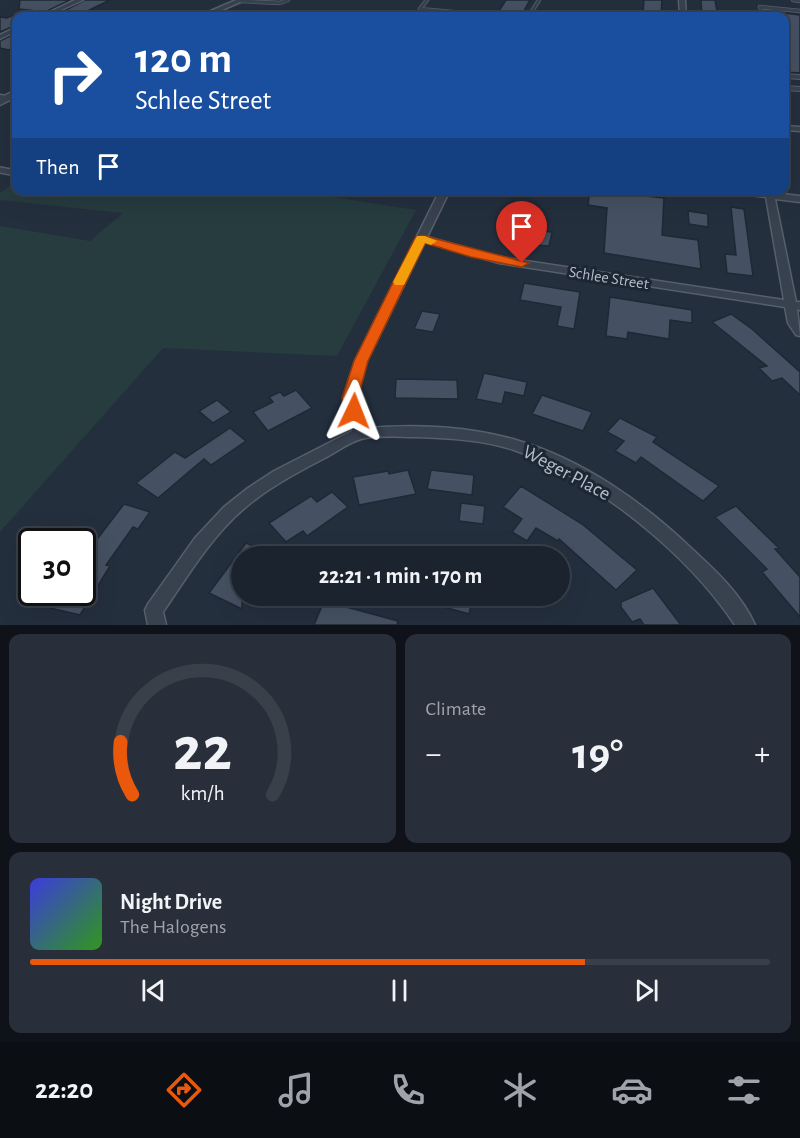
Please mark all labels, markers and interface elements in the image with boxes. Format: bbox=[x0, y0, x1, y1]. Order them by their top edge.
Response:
icon: right bbox=[36, 36, 114, 114]
text: 120 m bbox=[135, 38, 232, 80]
text: Schlee Street bbox=[135, 87, 271, 114]
icon: arrive bbox=[92, 150, 125, 183]
text: Then bbox=[36, 156, 80, 178]
pin bbox=[496, 201, 547, 263]
icon: arrive bbox=[505, 210, 538, 243]
street label: Schlee Street bbox=[568, 264, 650, 292]
position arrow bbox=[322, 379, 386, 443]
street label: Weger Place bbox=[519, 441, 614, 504]
speed limit sign: 30 bbox=[18, 528, 96, 606]
text: 22:21 · 1 min · 170 m bbox=[319, 565, 482, 587]
text: Climate bbox=[426, 699, 486, 719]
text: 22 bbox=[173, 719, 232, 781]
text: 19° bbox=[572, 732, 623, 777]
text: − bbox=[426, 738, 441, 771]
text: + bbox=[754, 738, 770, 771]
text: km/h bbox=[180, 784, 224, 805]
text: Night Drive bbox=[120, 891, 222, 913]
text: The Halogens bbox=[120, 917, 226, 937]
icon: previous bbox=[137, 974, 170, 1007]
icon: pause bbox=[383, 974, 416, 1007]
icon: next bbox=[630, 974, 663, 1007]
icon: directions bbox=[163, 1069, 205, 1111]
icon: music bbox=[275, 1069, 317, 1111]
icon: phone bbox=[387, 1069, 429, 1111]
icon: climate bbox=[499, 1069, 541, 1111]
icon: car bbox=[611, 1069, 653, 1111]
icon: filters bbox=[723, 1069, 765, 1111]
text: 22:20 bbox=[35, 1076, 93, 1103]

